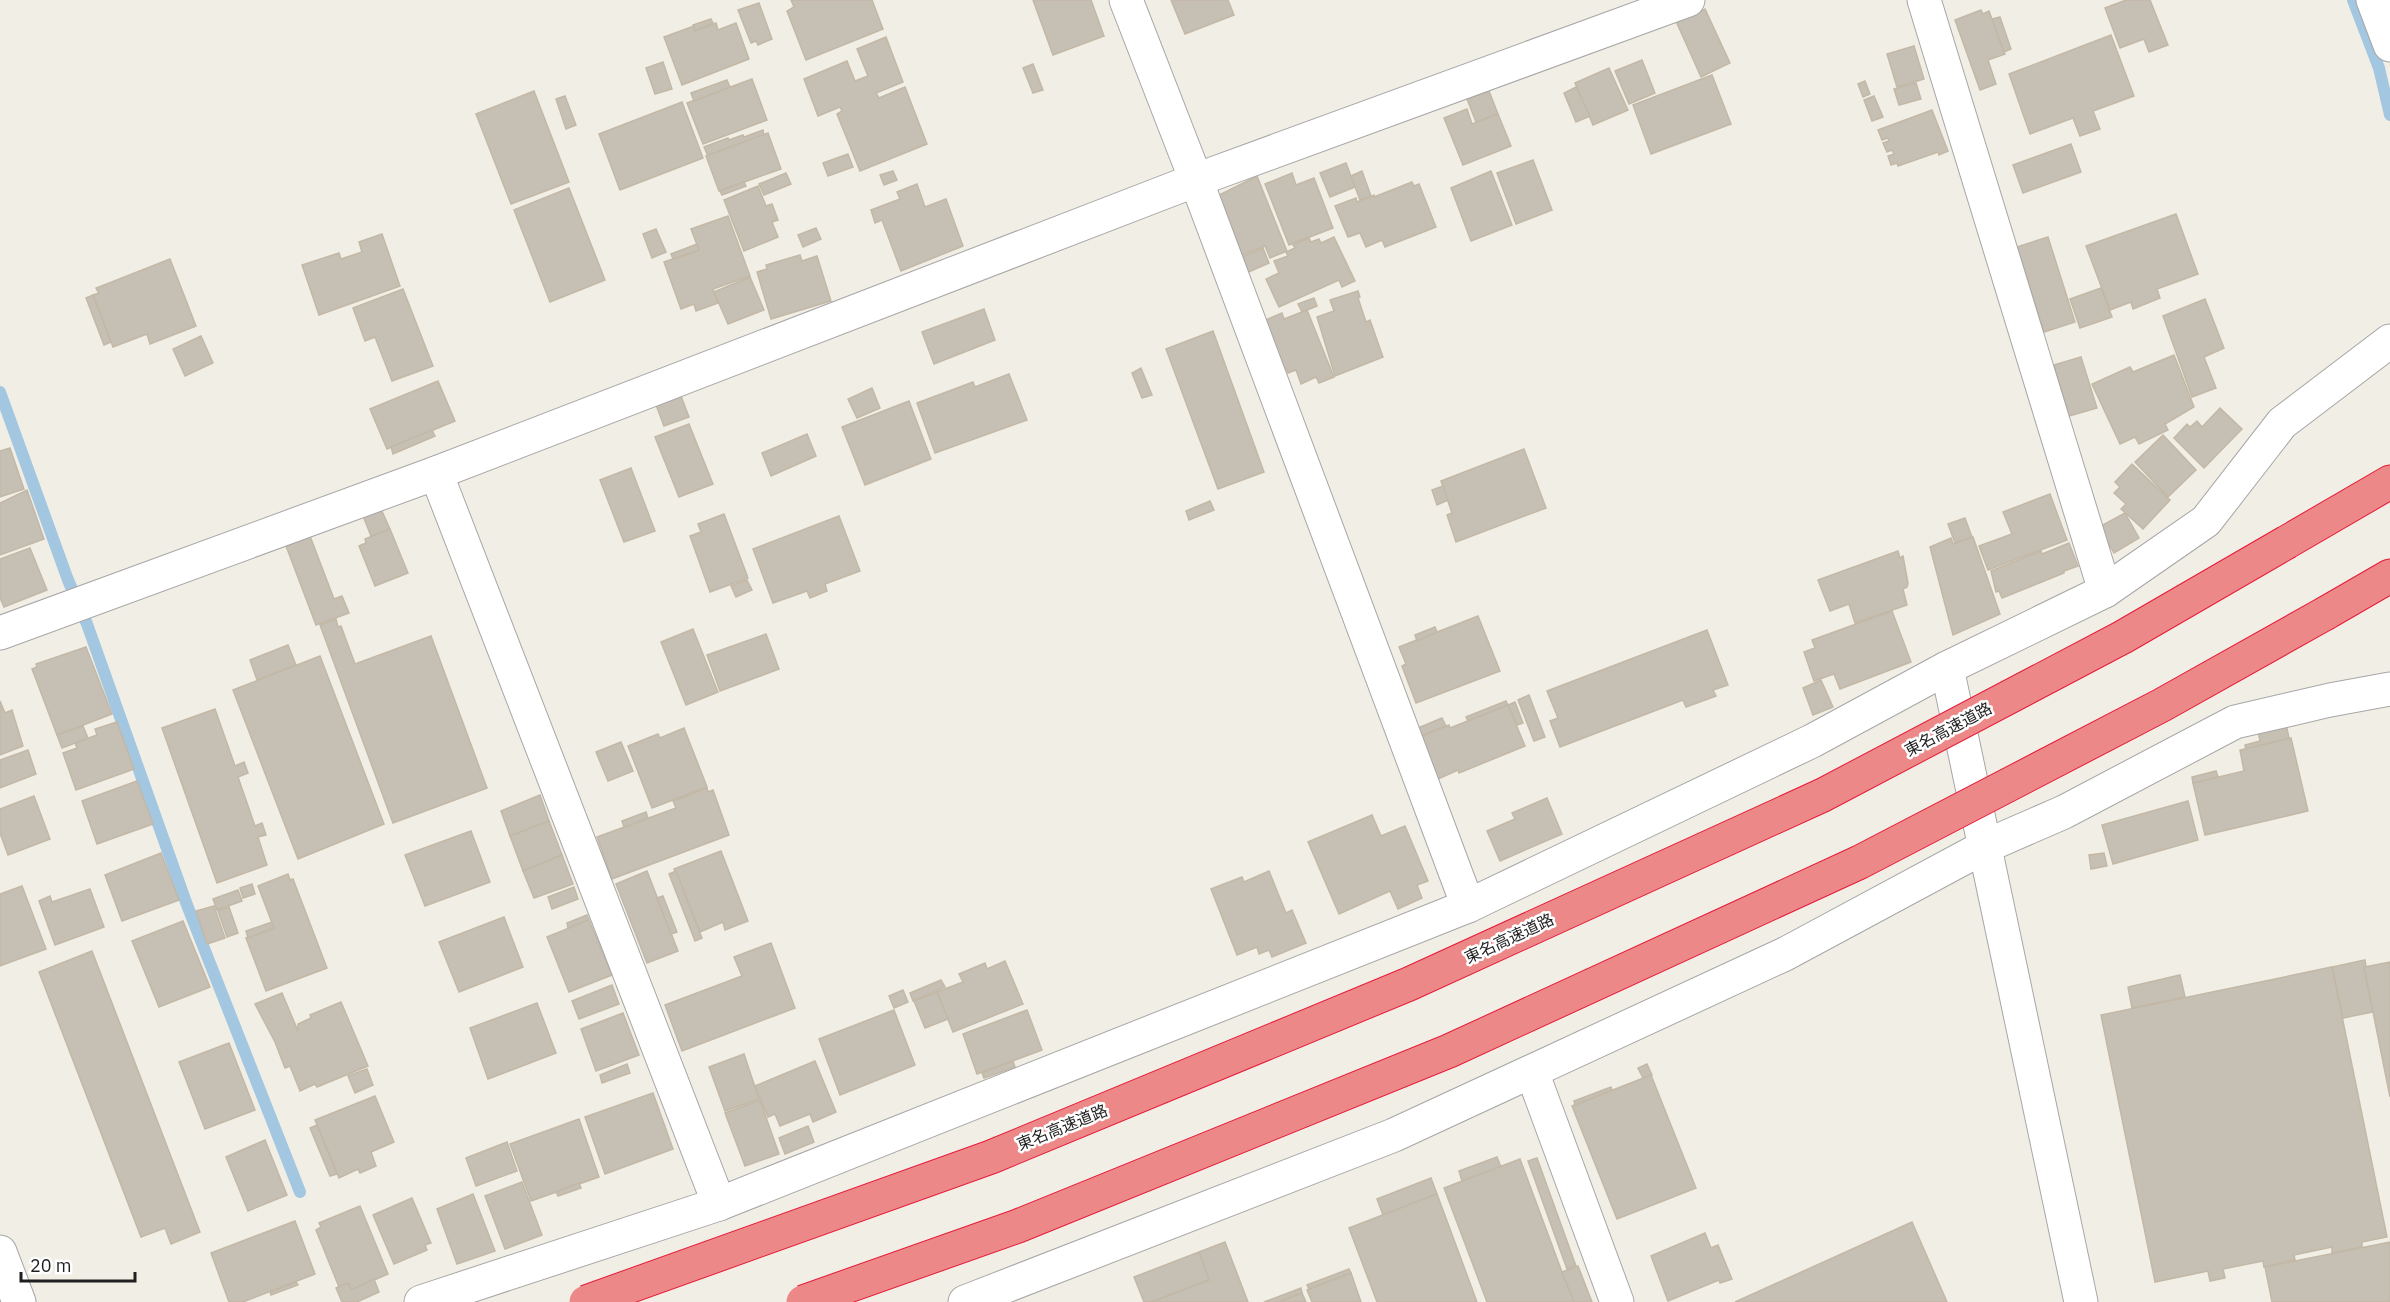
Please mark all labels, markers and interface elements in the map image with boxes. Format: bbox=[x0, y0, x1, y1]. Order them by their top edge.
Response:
street label: 東名高速道路 bbox=[1901, 698, 1995, 760]
street label: 東名高速道路 bbox=[1461, 909, 1557, 967]
street label: 東名高速道路 bbox=[1014, 1100, 1110, 1154]
scale bar bbox=[21, 1245, 135, 1283]
text: 20 m bbox=[30, 1254, 72, 1277]

